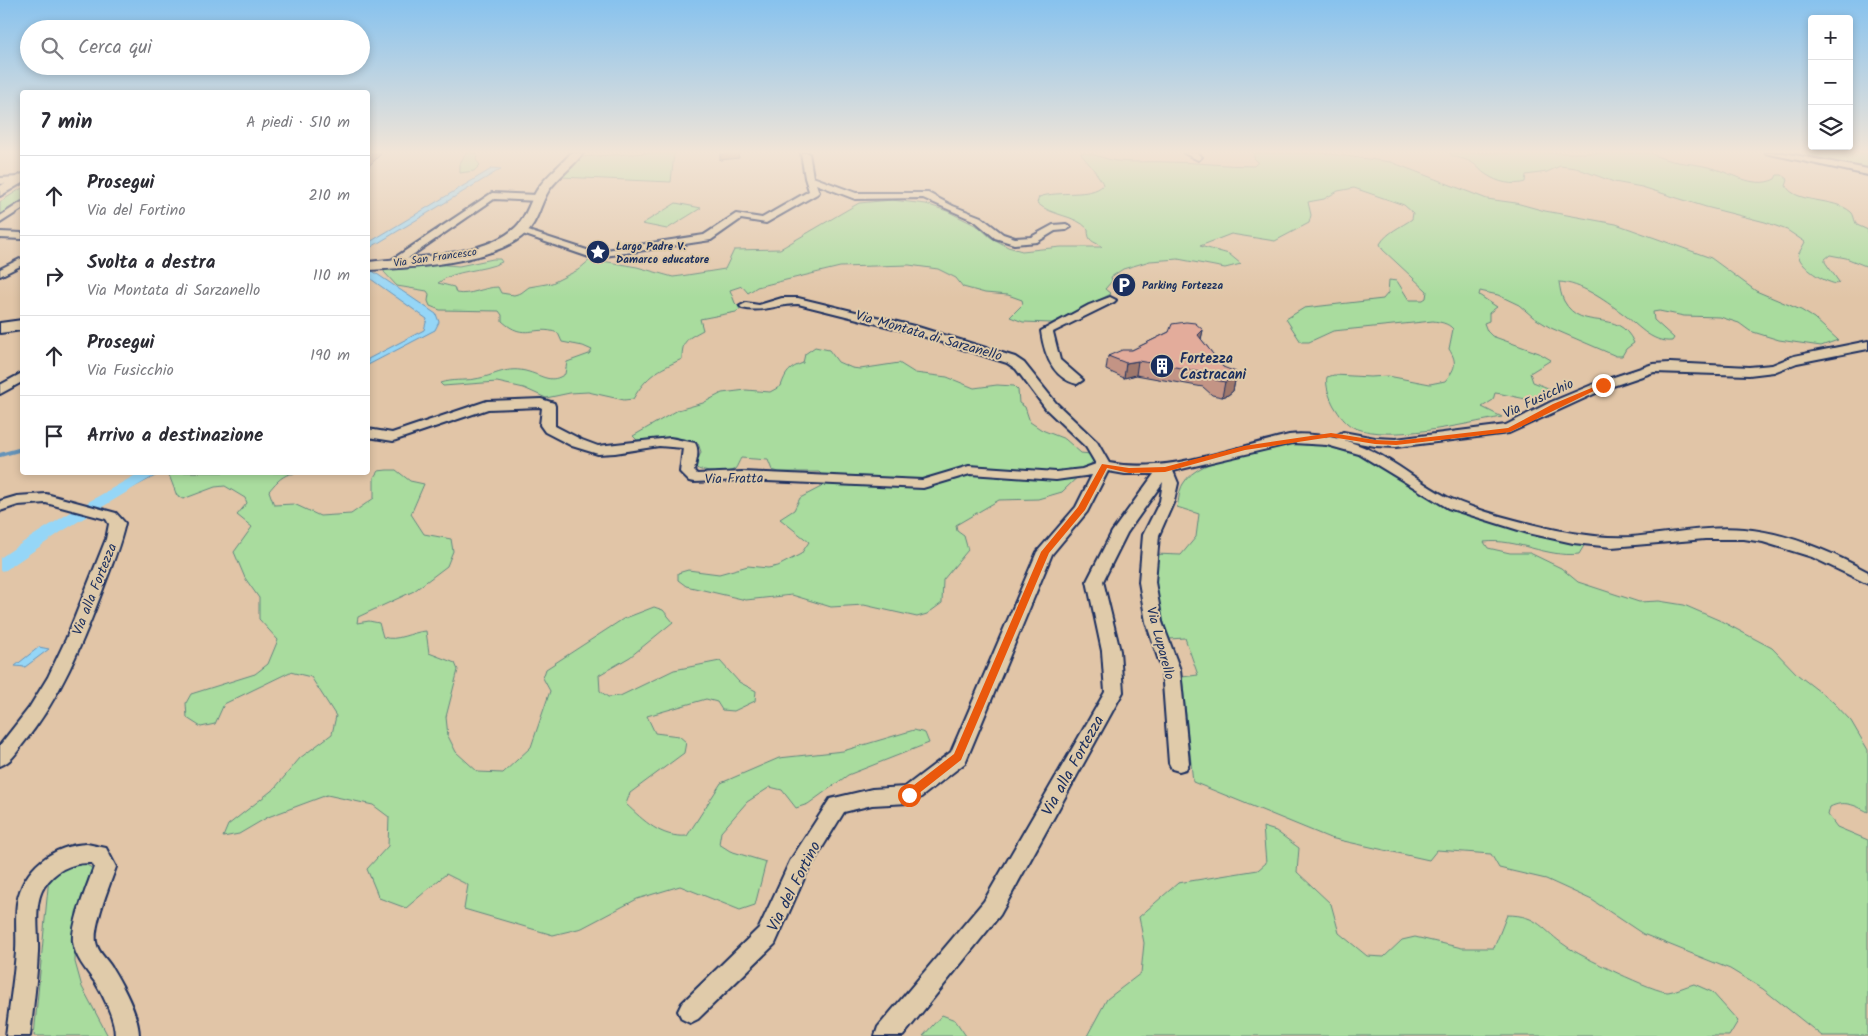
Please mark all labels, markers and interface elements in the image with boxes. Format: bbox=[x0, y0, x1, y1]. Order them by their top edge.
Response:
map controls bbox=[1808, 15, 1853, 150]
button: + bbox=[1808, 15, 1853, 60]
search box bbox=[20, 20, 370, 75]
text: Cerca qui bbox=[78, 33, 152, 63]
icon: search bbox=[38, 34, 66, 62]
button: − bbox=[1808, 60, 1853, 105]
button: layers bbox=[1808, 105, 1853, 150]
text: 7 min bbox=[40, 106, 92, 139]
text: A piedi · 510 m bbox=[246, 110, 350, 135]
text: Prosegui bbox=[87, 168, 154, 198]
icon: ahead bbox=[40, 182, 68, 210]
text: 210 m bbox=[309, 183, 350, 208]
text: Via del Fortino bbox=[87, 198, 185, 223]
place label: Largo Padre V. Damarco educatore bbox=[616, 238, 710, 269]
place icon: Largo Padre V. Damarco educatore bbox=[585, 239, 611, 265]
street label: Via San Francesco bbox=[392, 243, 478, 273]
text: Svolta a destra bbox=[87, 248, 215, 278]
icon: right bbox=[40, 262, 68, 290]
text: 110 m bbox=[313, 263, 350, 288]
parking icon: Parking Fortezza bbox=[1111, 272, 1137, 298]
place label: Parking Fortezza bbox=[1142, 277, 1223, 295]
text: Via Montata di Sarzanello bbox=[87, 278, 260, 303]
street label: Via Montata di Sarzanello bbox=[853, 304, 1005, 367]
text: Prosegui bbox=[87, 328, 154, 358]
icon: ahead bbox=[40, 342, 68, 370]
text: 190 m bbox=[310, 343, 350, 368]
place label: Fortezza Castracani bbox=[1180, 348, 1247, 386]
building icon: Fortezza Castracani bbox=[1149, 353, 1175, 379]
text: Via Fusicchio bbox=[87, 358, 174, 383]
street label: Via Fusicchio bbox=[1499, 373, 1577, 425]
route end bbox=[1592, 374, 1615, 397]
text: Arrivo a destinazione bbox=[87, 421, 263, 451]
icon: arrive bbox=[40, 422, 68, 450]
street label: Via Fratta bbox=[704, 467, 764, 491]
street label: Via alla Fortezza bbox=[66, 540, 123, 639]
street label: Via Luparello bbox=[1140, 604, 1180, 682]
street label: Via alla Fortezza bbox=[1035, 711, 1111, 821]
route start bbox=[898, 784, 921, 807]
street label: Via del Fortino bbox=[761, 837, 828, 936]

